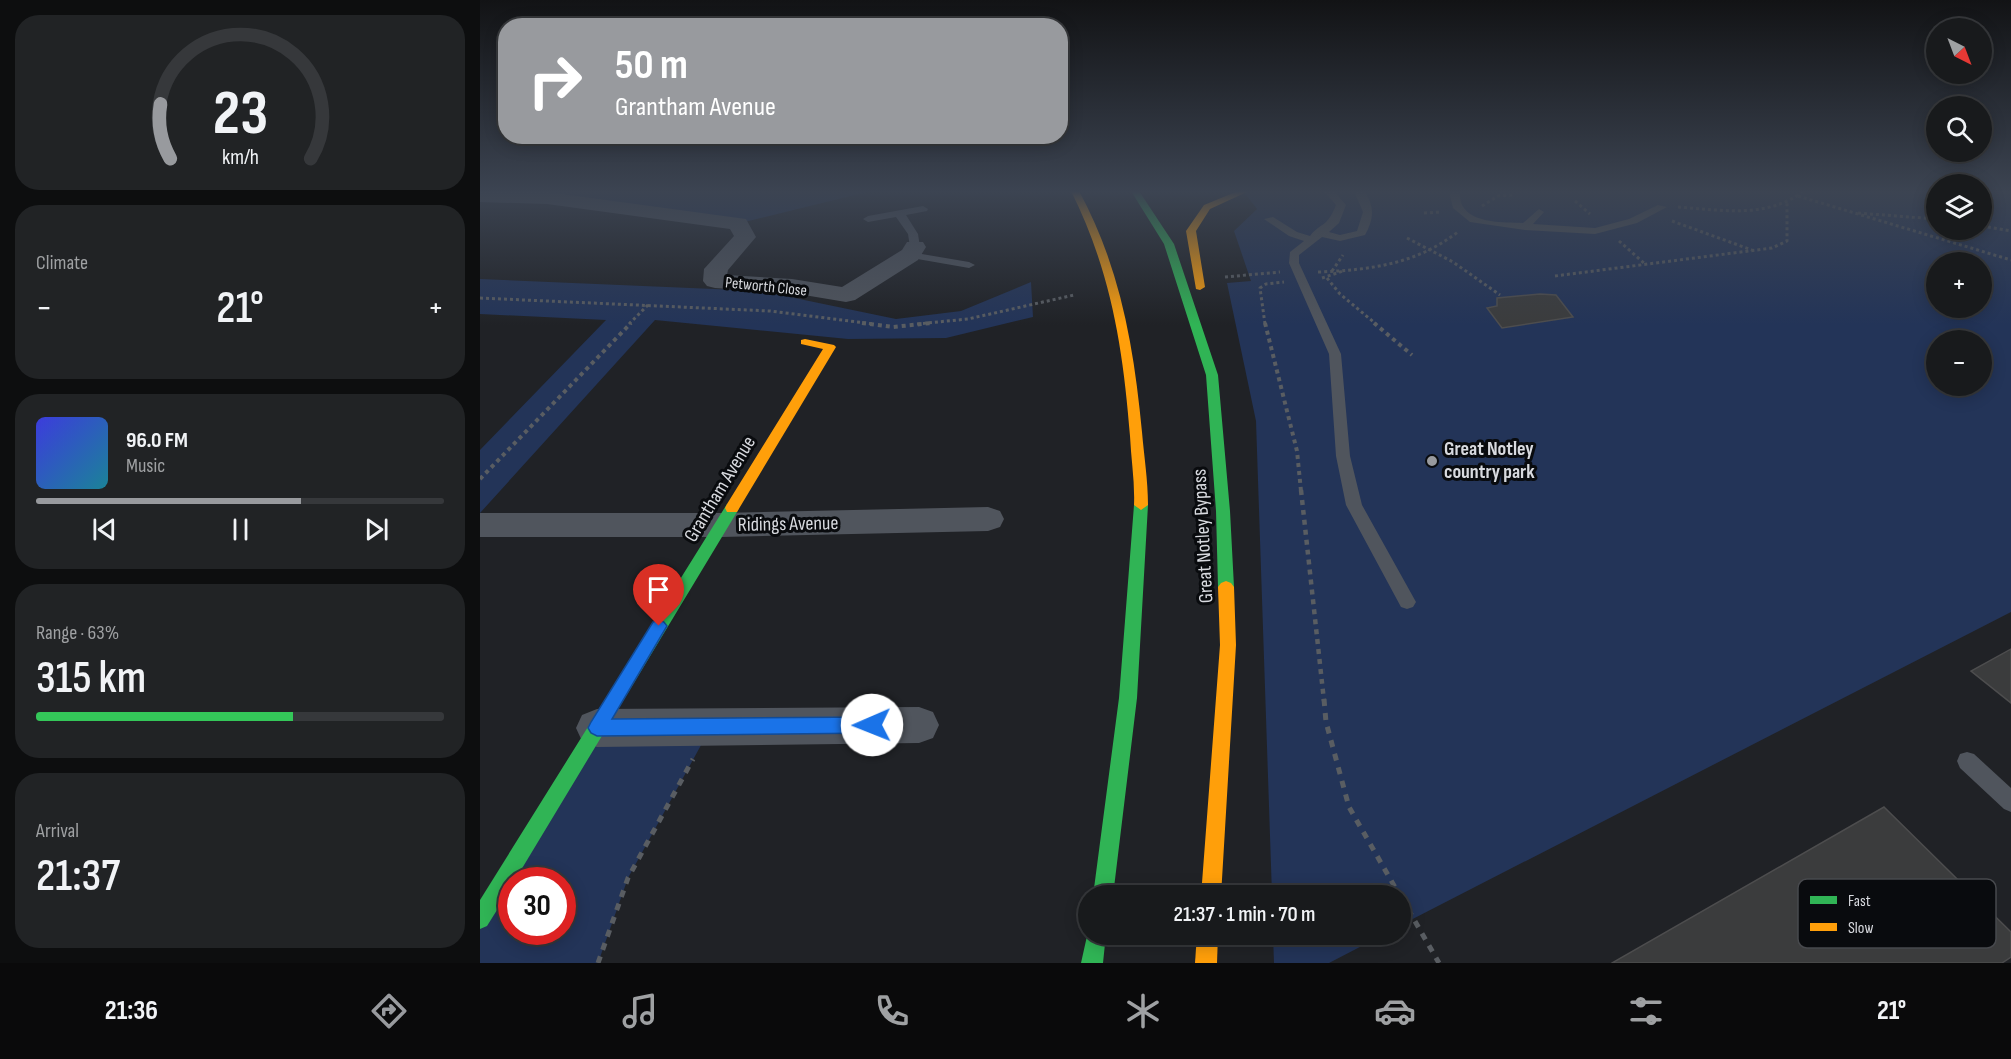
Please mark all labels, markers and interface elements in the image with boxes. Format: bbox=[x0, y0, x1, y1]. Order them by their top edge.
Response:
north arrow bbox=[1926, 18, 1992, 84]
map controls bbox=[1926, 18, 1992, 396]
text: 50 m bbox=[615, 40, 688, 91]
icon: right bbox=[516, 42, 594, 120]
text: 23 bbox=[212, 77, 268, 152]
text: Grantham Avenue bbox=[615, 91, 776, 123]
button: search bbox=[1926, 96, 1992, 162]
text: km/h bbox=[221, 146, 259, 171]
button: layers bbox=[1926, 174, 1992, 240]
text: Climate bbox=[36, 251, 88, 275]
button: + bbox=[1926, 252, 1992, 318]
street label: Petworth Close bbox=[724, 273, 808, 301]
text: 21° bbox=[216, 281, 264, 336]
text: − bbox=[36, 288, 52, 328]
text: + bbox=[428, 288, 444, 328]
button: − bbox=[1926, 330, 1992, 396]
text: 96.0 FM bbox=[126, 427, 188, 454]
street label: Grantham Avenue bbox=[679, 432, 761, 546]
place label: Great Notley country park bbox=[1444, 437, 1535, 484]
text: Music bbox=[126, 454, 165, 478]
marker: Great Notley country park bbox=[1425, 454, 1439, 468]
street label: Great Notley Bypass bbox=[1188, 468, 1218, 604]
street label: Ridings Avenue bbox=[737, 511, 839, 537]
icon: previous bbox=[88, 513, 121, 546]
icon: pause bbox=[224, 513, 257, 546]
icon: next bbox=[360, 513, 393, 546]
pin bbox=[633, 564, 684, 626]
icon: arrive bbox=[642, 573, 675, 606]
text: Range · 63% bbox=[36, 621, 119, 645]
text: 315 km bbox=[36, 651, 146, 706]
position arrow bbox=[840, 693, 904, 757]
text: Arrival bbox=[36, 819, 79, 843]
text: 21:37 bbox=[36, 849, 120, 904]
speed limit sign: 30 bbox=[498, 867, 576, 945]
legend bbox=[1798, 879, 1996, 948]
text: Fast bbox=[1848, 892, 1871, 911]
text: 21:37 · 1 min · 70 m bbox=[1174, 901, 1315, 928]
text: Slow bbox=[1848, 919, 1873, 938]
icon: directions bbox=[368, 990, 410, 1032]
icon: music bbox=[619, 990, 661, 1032]
icon: phone bbox=[871, 990, 913, 1032]
icon: climate bbox=[1122, 990, 1164, 1032]
icon: car bbox=[1374, 990, 1416, 1032]
icon: filters bbox=[1625, 990, 1667, 1032]
text: 21:36 bbox=[105, 995, 158, 1027]
text: 21° bbox=[1877, 995, 1906, 1027]

